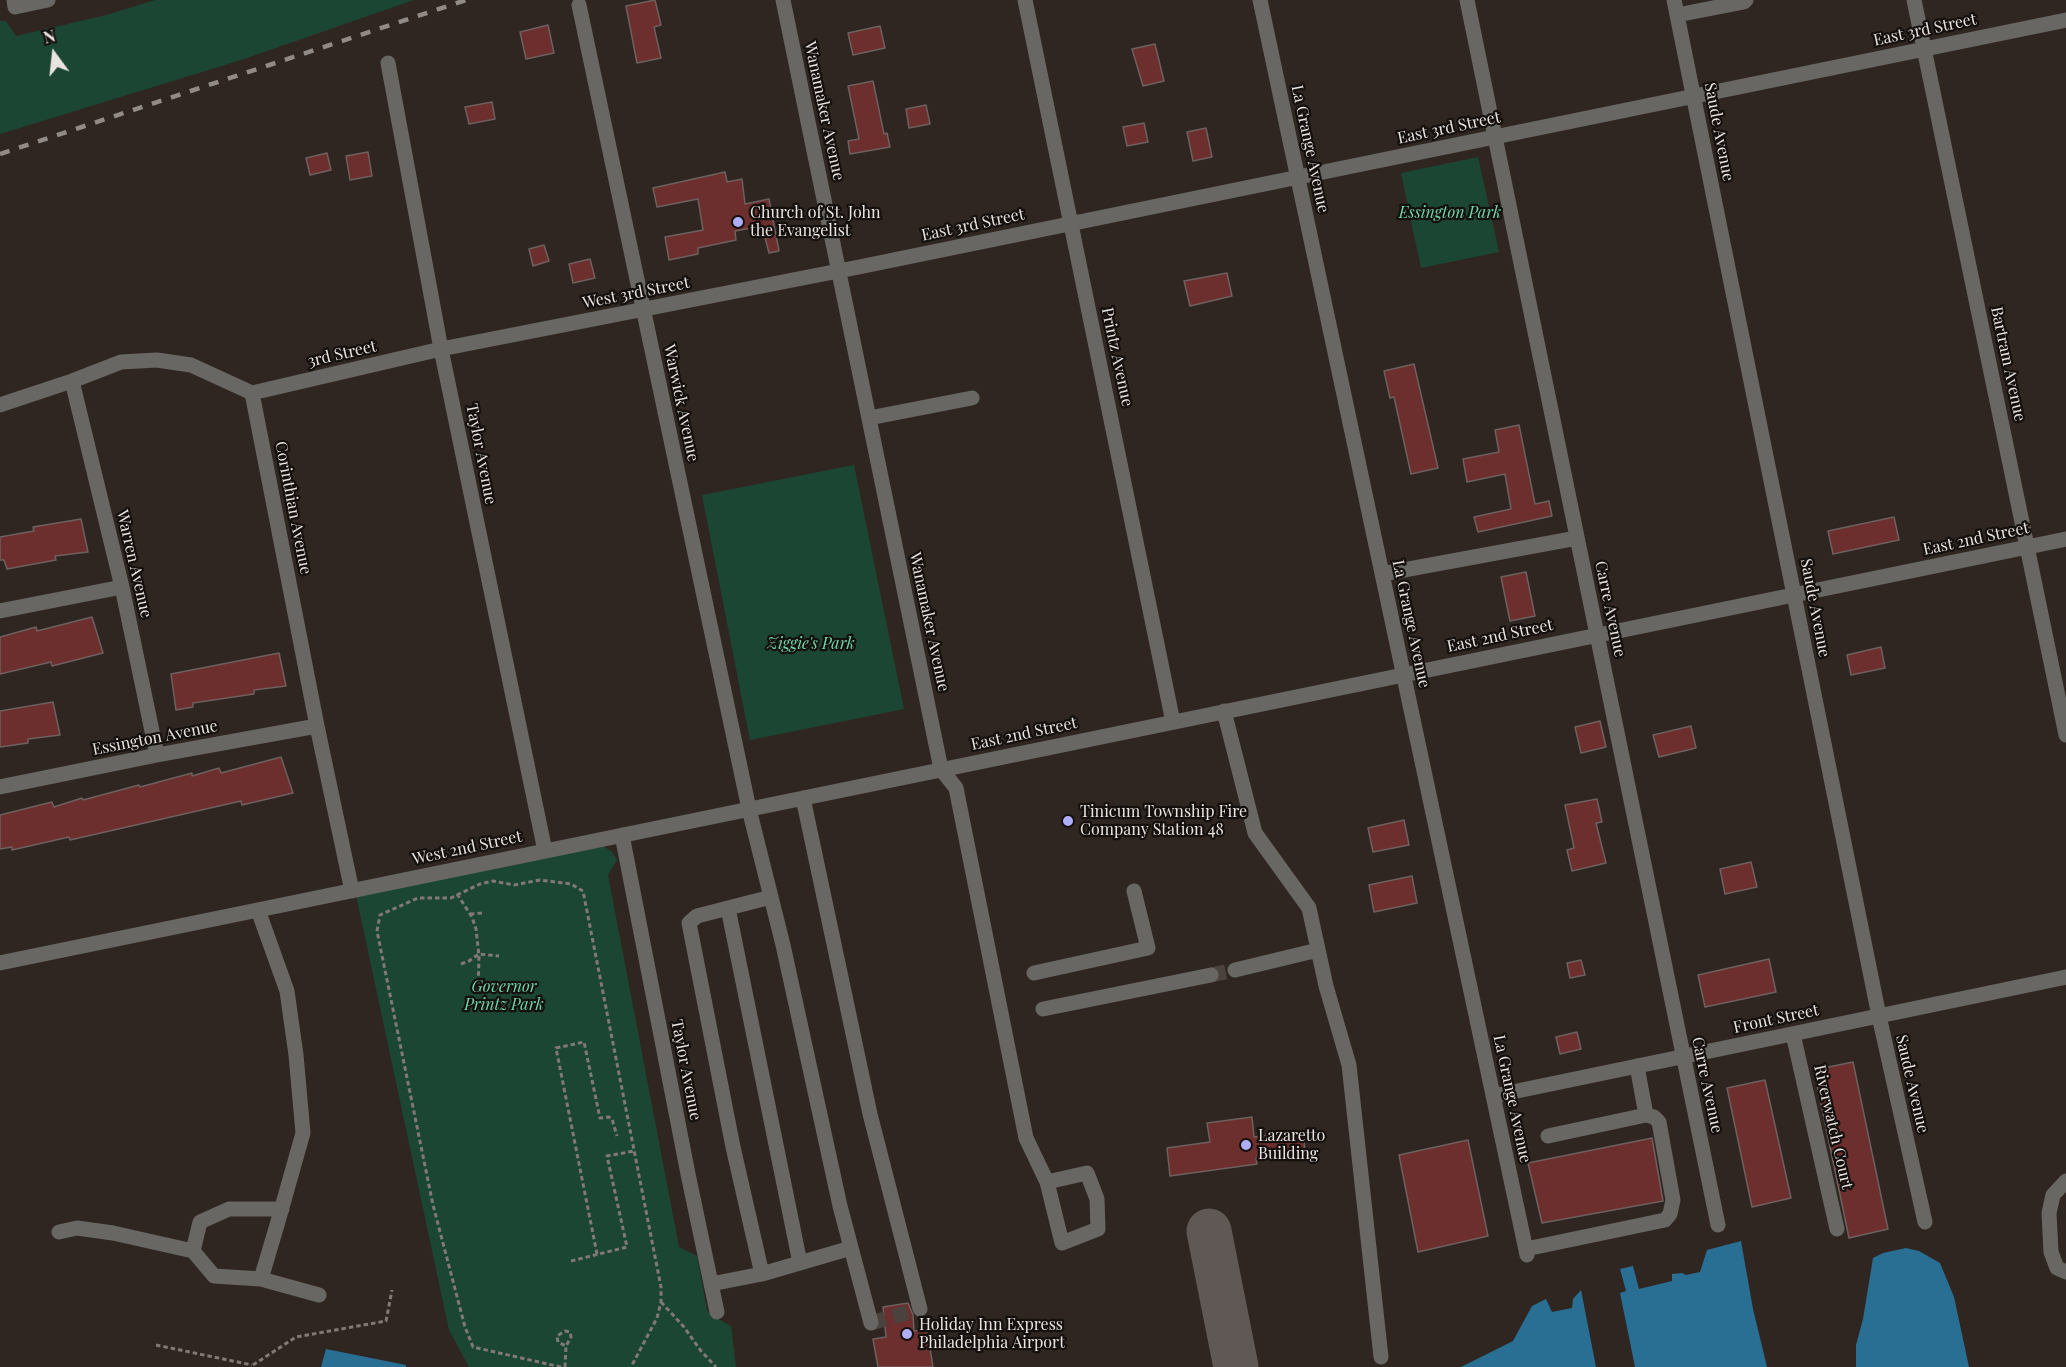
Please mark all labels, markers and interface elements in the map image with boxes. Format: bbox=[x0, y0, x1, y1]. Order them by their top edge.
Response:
street label: East 3rd Street bbox=[1872, 10, 1978, 50]
north arrow bbox=[24, 24, 84, 84]
text: N bbox=[41, 24, 58, 48]
street label: Wanamaker Avenue bbox=[800, 40, 848, 182]
street label: Saude Avenue bbox=[1700, 81, 1738, 183]
street label: La Grange Avenue bbox=[1287, 83, 1333, 215]
street label: East 3rd Street bbox=[1396, 108, 1502, 148]
place label: Church of St. John the Evangelist bbox=[750, 203, 881, 241]
park label: Essington Park bbox=[1399, 203, 1501, 223]
street label: East 3rd Street bbox=[920, 205, 1026, 245]
marker: Church of St. John the Evangelist bbox=[731, 215, 745, 229]
street label: West 3rd Street bbox=[581, 273, 691, 313]
street label: Bartram Avenue bbox=[1986, 305, 2030, 423]
street label: Printz Avenue bbox=[1097, 306, 1137, 408]
street label: 3rd Street bbox=[306, 337, 378, 371]
street label: Warwick Avenue bbox=[659, 343, 703, 463]
street label: Taylor Avenue bbox=[462, 402, 500, 506]
street label: Corinthian Avenue bbox=[271, 440, 315, 576]
street label: Warren Avenue bbox=[112, 508, 156, 620]
street label: East 2nd Street bbox=[1921, 518, 2031, 560]
street label: Wanamaker Avenue bbox=[905, 551, 953, 693]
street label: Saude Avenue bbox=[1796, 557, 1834, 659]
street label: La Grange Avenue bbox=[1388, 558, 1434, 690]
street label: Carre Avenue bbox=[1590, 559, 1630, 659]
street label: East 2nd Street bbox=[1445, 615, 1555, 657]
park label: Ziggie's Park bbox=[767, 634, 855, 654]
street label: East 2nd Street bbox=[969, 713, 1079, 755]
street label: Essington Avenue bbox=[91, 716, 219, 760]
place label: Tinicum Township Fire Company Station 48 bbox=[1080, 802, 1247, 840]
marker: Tinicum Township Fire Company Station 48 bbox=[1061, 814, 1075, 828]
street label: West 2nd Street bbox=[410, 827, 524, 869]
park label: Governor Printz Park bbox=[464, 977, 544, 1015]
street label: Front Street bbox=[1732, 1001, 1820, 1037]
street label: Taylor Avenue bbox=[667, 1018, 705, 1122]
street label: La Grange Avenue bbox=[1489, 1033, 1535, 1165]
street label: Saude Avenue bbox=[1891, 1033, 1933, 1135]
street label: Carre Avenue bbox=[1687, 1035, 1727, 1135]
street label: Riverwatch Court bbox=[1809, 1063, 1857, 1191]
place label: Lazaretto Building bbox=[1258, 1126, 1325, 1164]
marker: Lazaretto Building bbox=[1239, 1138, 1253, 1152]
place label: Holiday Inn Express Philadelphia Airport bbox=[919, 1315, 1065, 1353]
marker: Holiday Inn Express Philadelphia Airport bbox=[900, 1327, 914, 1341]

